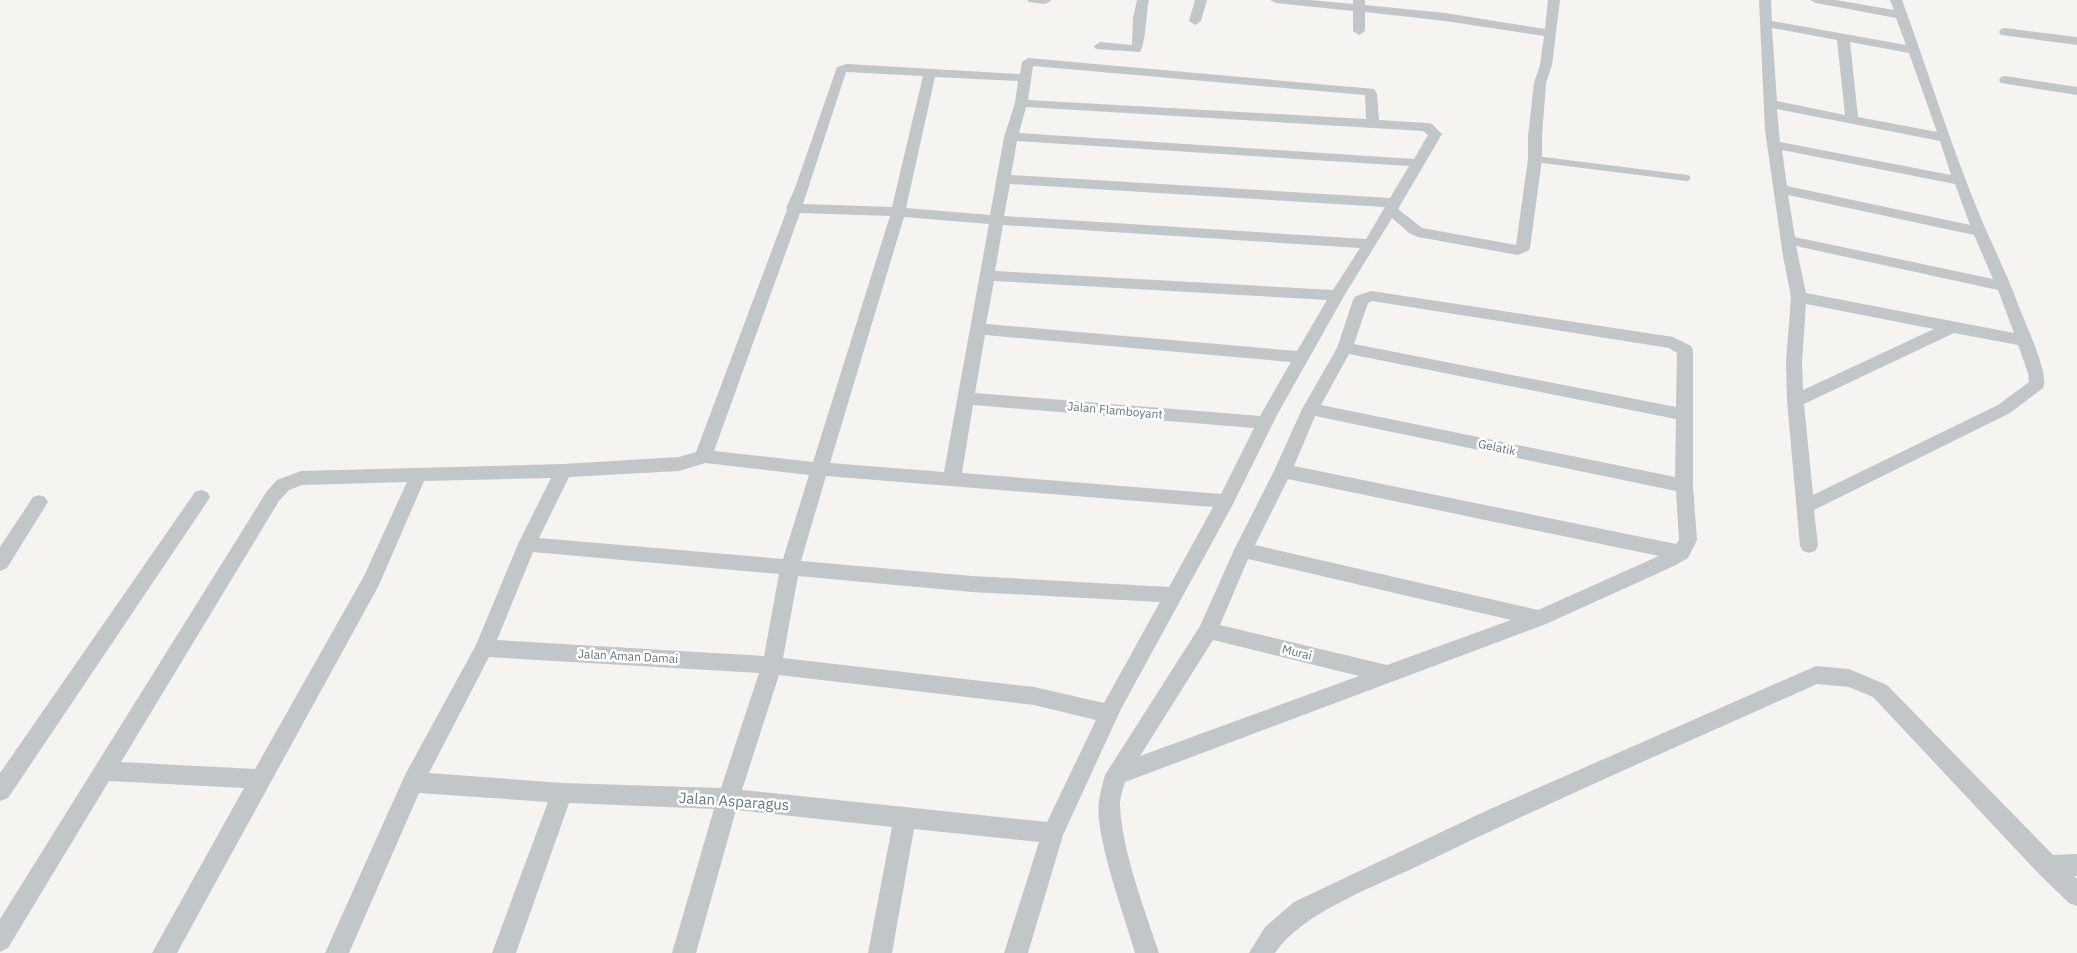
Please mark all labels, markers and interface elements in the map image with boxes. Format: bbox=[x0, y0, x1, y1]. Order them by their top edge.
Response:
street label: Jalan Flamboyant bbox=[1067, 398, 1163, 422]
street label: Gelatik bbox=[1477, 436, 1518, 458]
street label: Murai bbox=[1280, 641, 1314, 663]
street label: Jalan Aman Damai bbox=[577, 646, 679, 666]
street label: Jalan Asparagus bbox=[678, 788, 790, 814]

